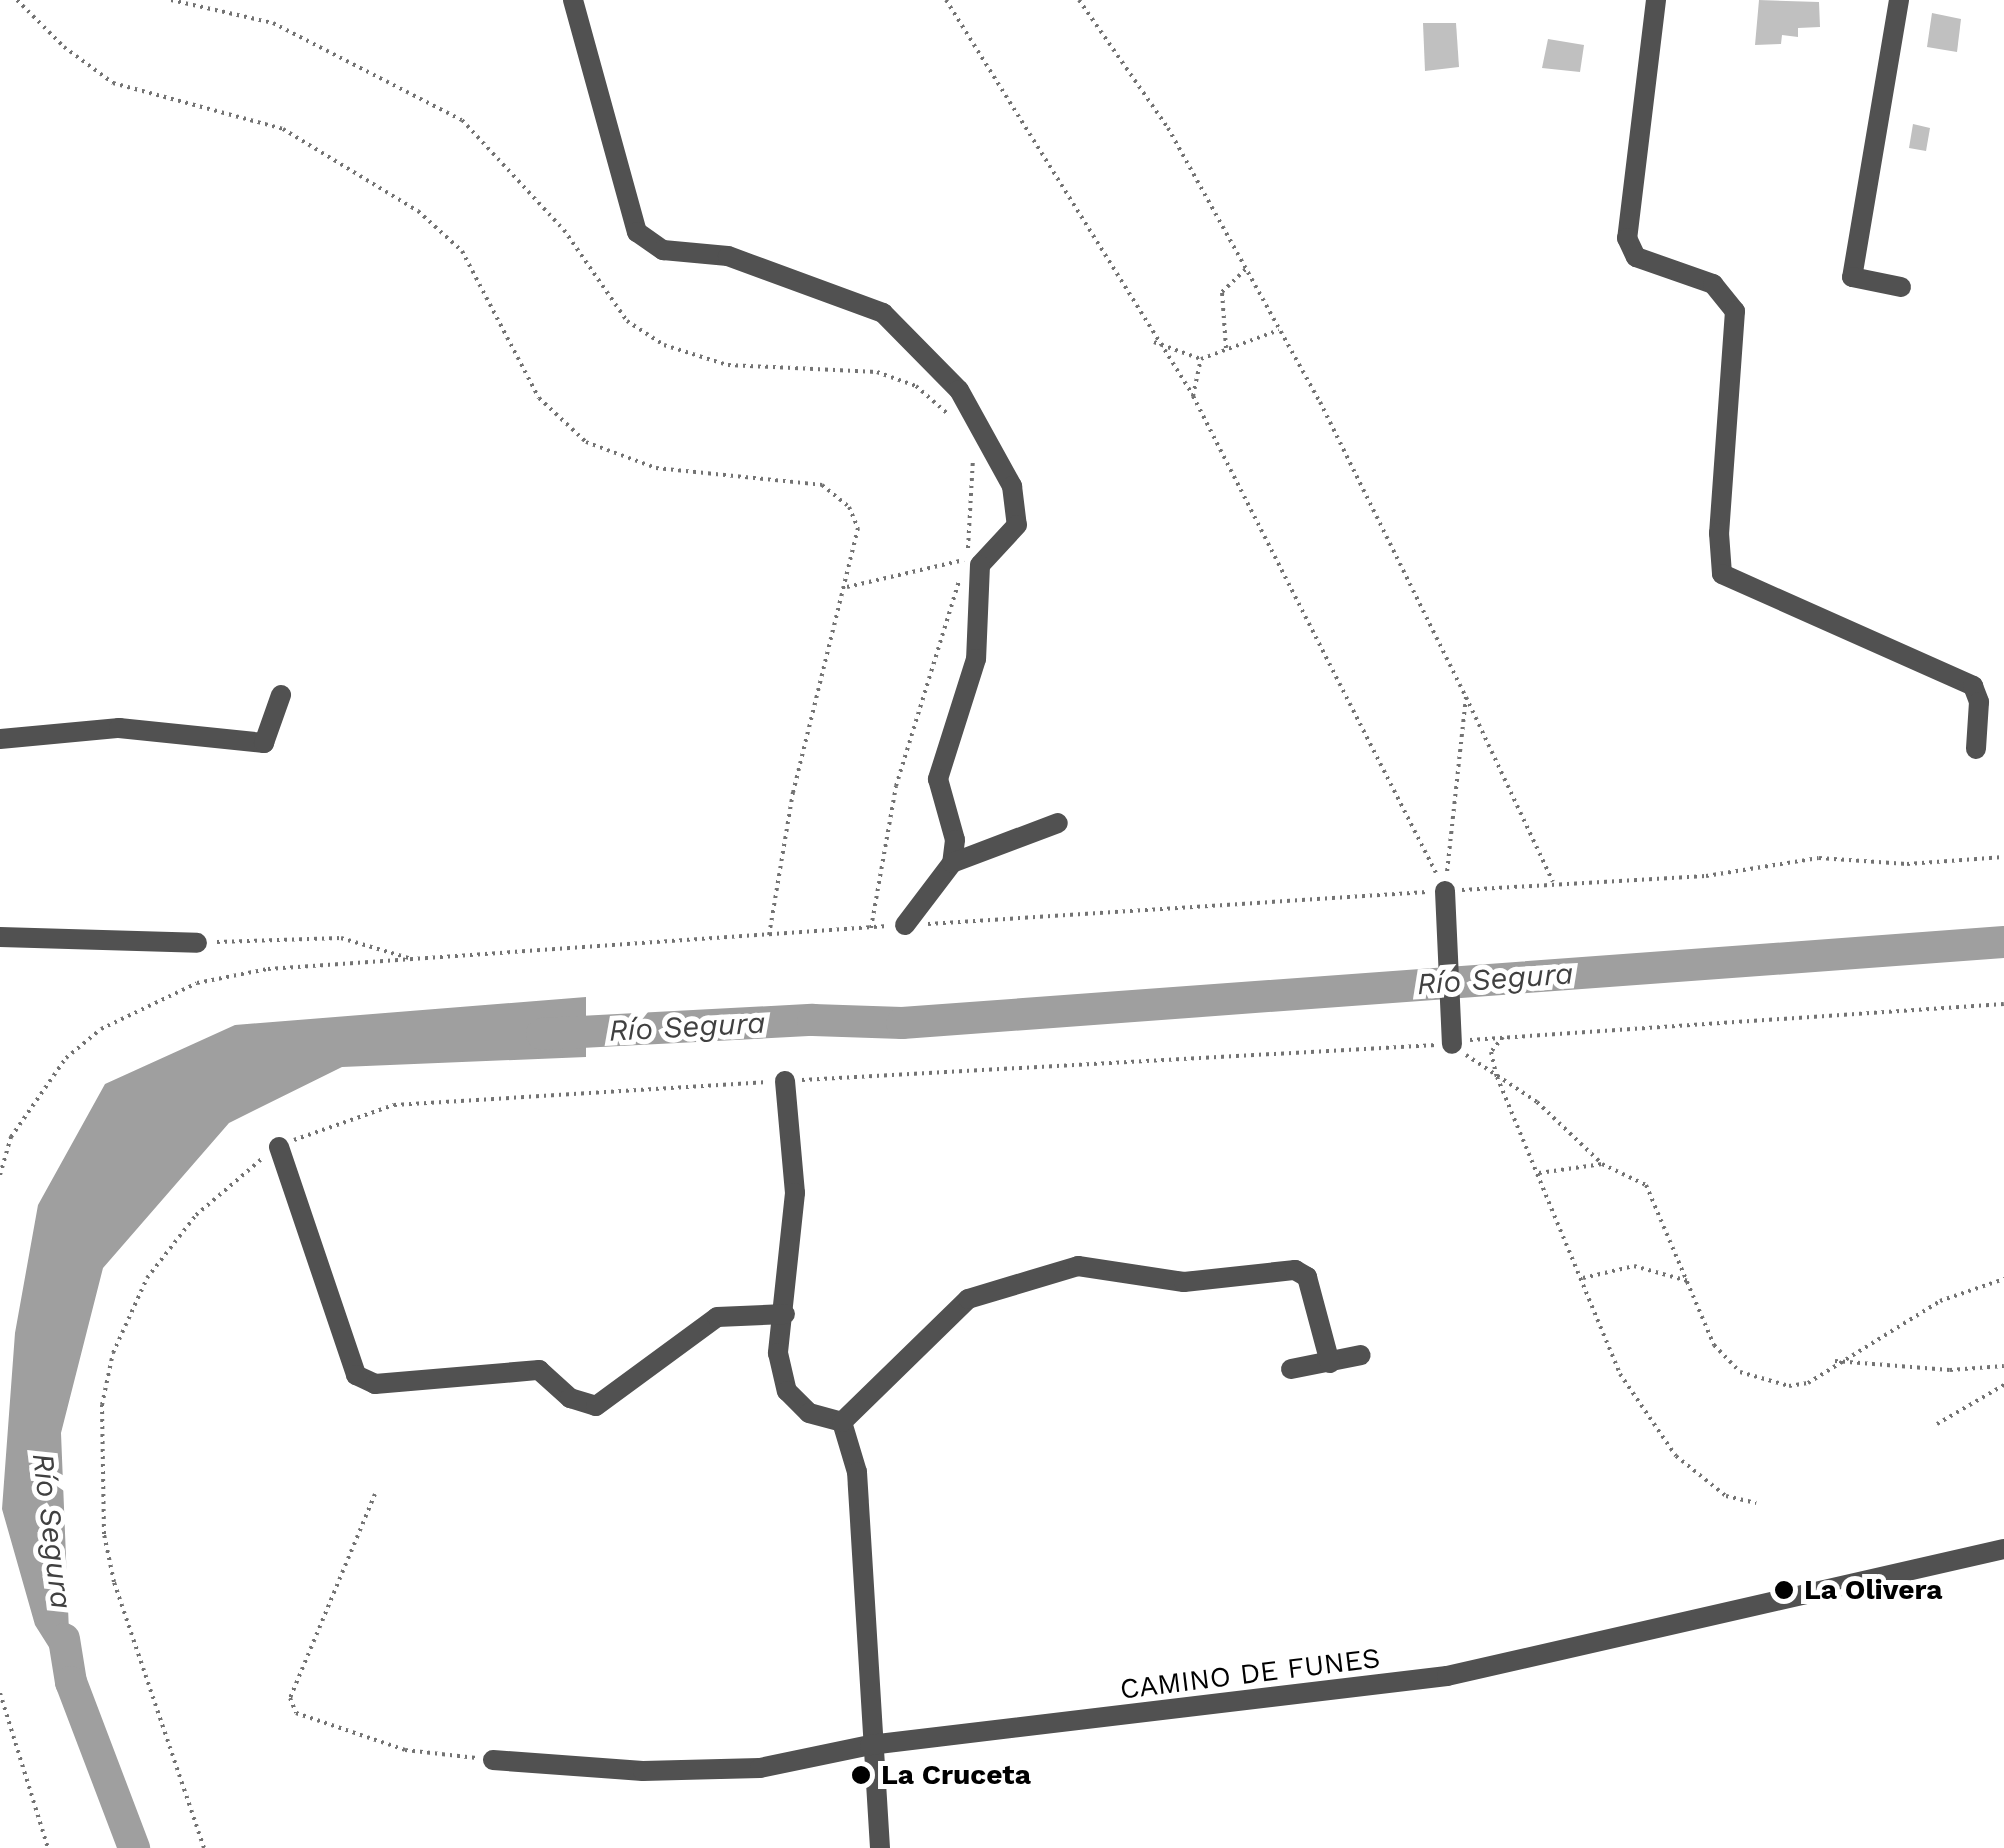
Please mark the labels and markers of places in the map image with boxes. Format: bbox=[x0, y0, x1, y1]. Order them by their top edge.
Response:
place label: La Olivera bbox=[1804, 1573, 1943, 1607]
marker: La Olivera bbox=[1773, 1579, 1795, 1601]
place label: La Cruceta bbox=[881, 1758, 1031, 1792]
marker: La Cruceta bbox=[850, 1764, 872, 1786]

